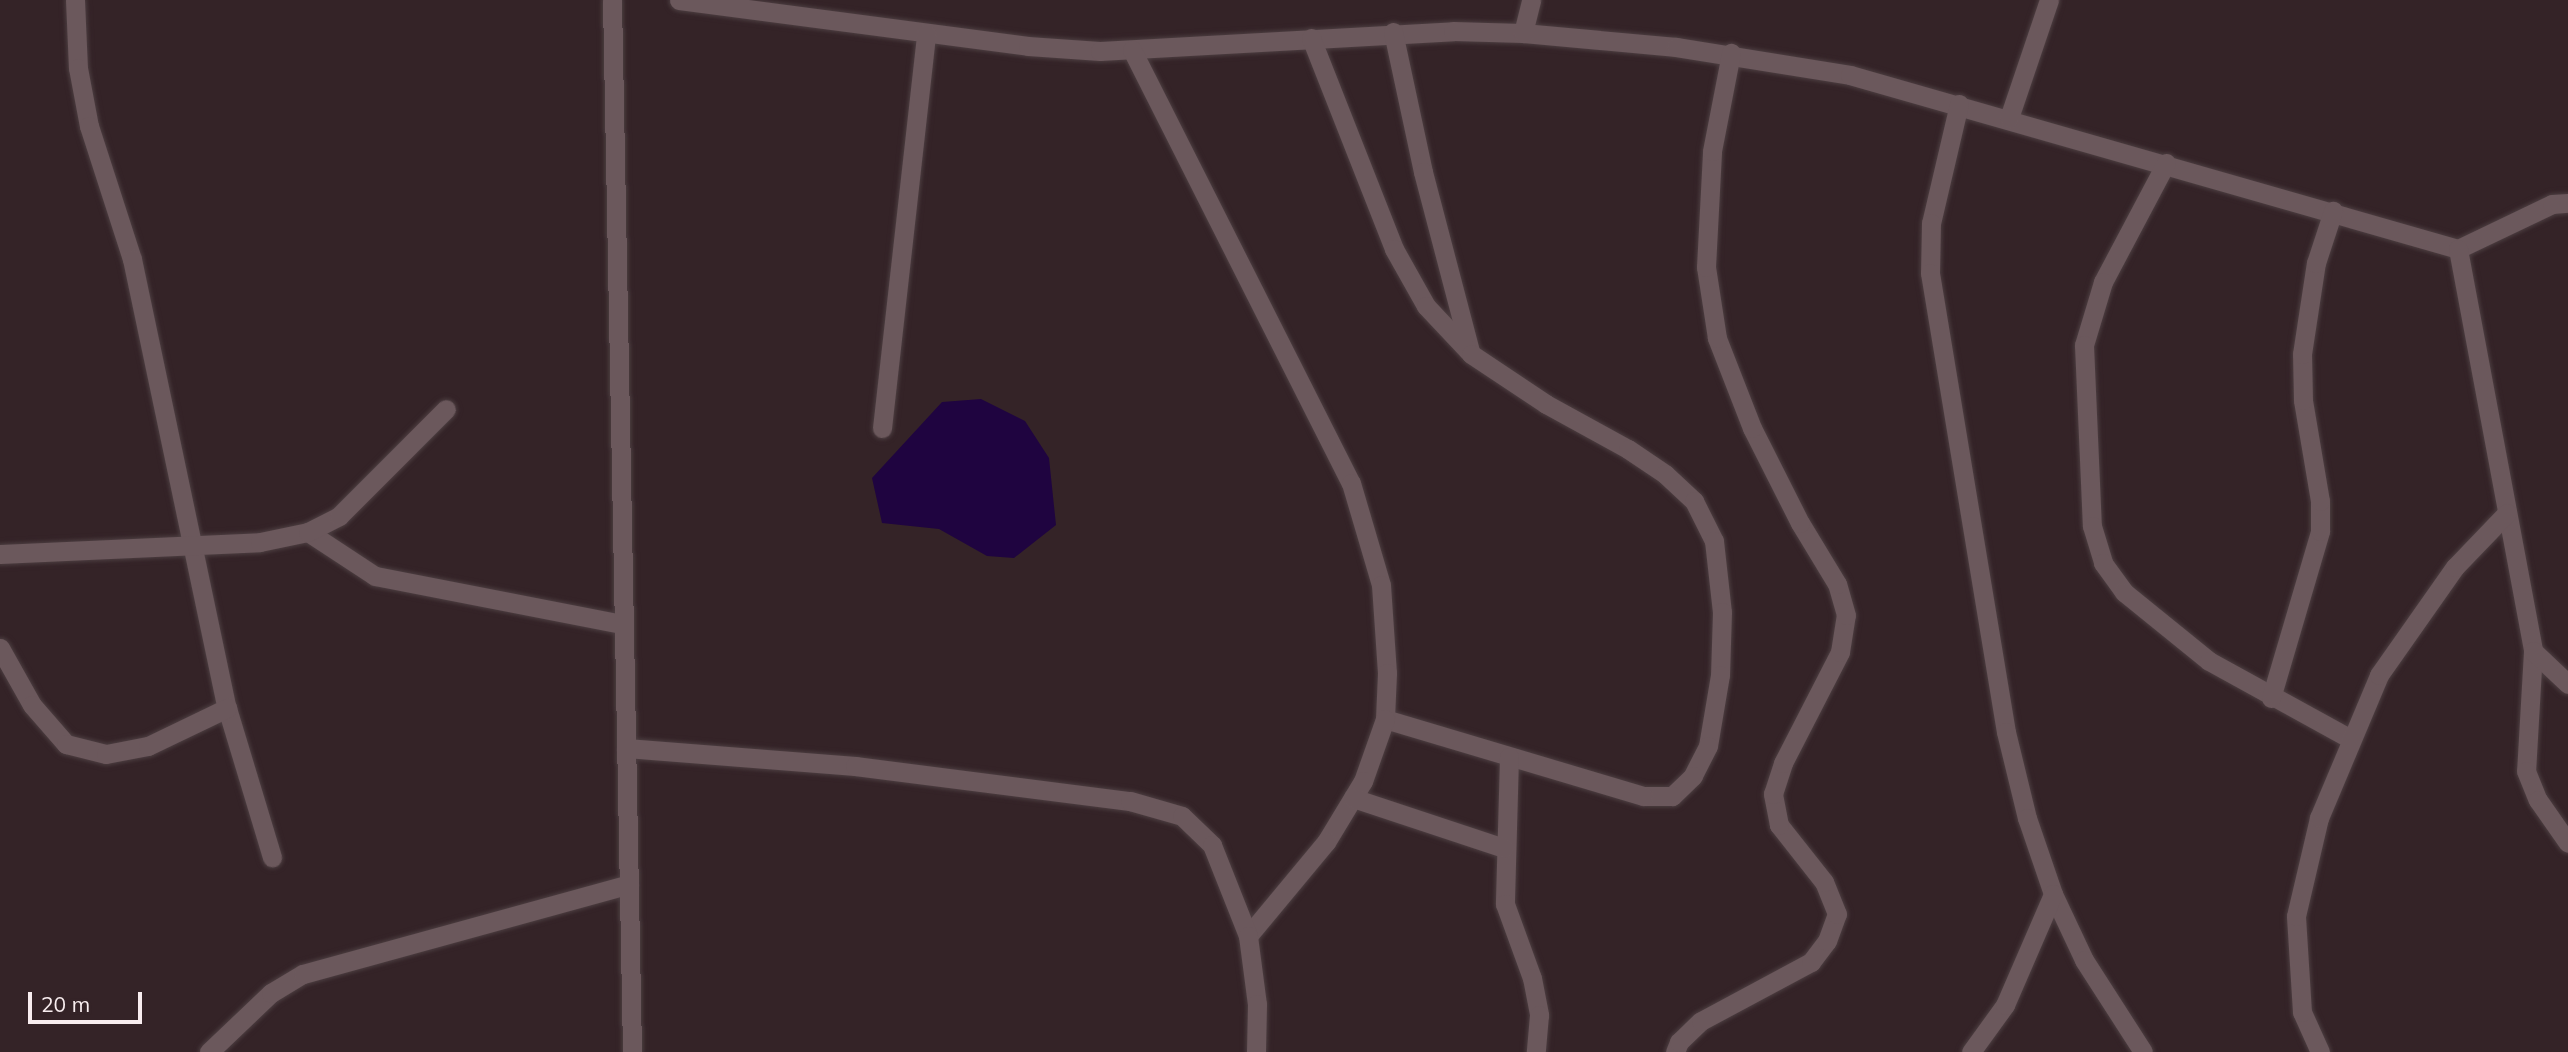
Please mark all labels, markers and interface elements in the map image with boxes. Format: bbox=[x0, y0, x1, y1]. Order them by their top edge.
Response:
scale bar bbox=[32, 978, 145, 1022]
text: 20 m bbox=[41, 991, 90, 1017]

